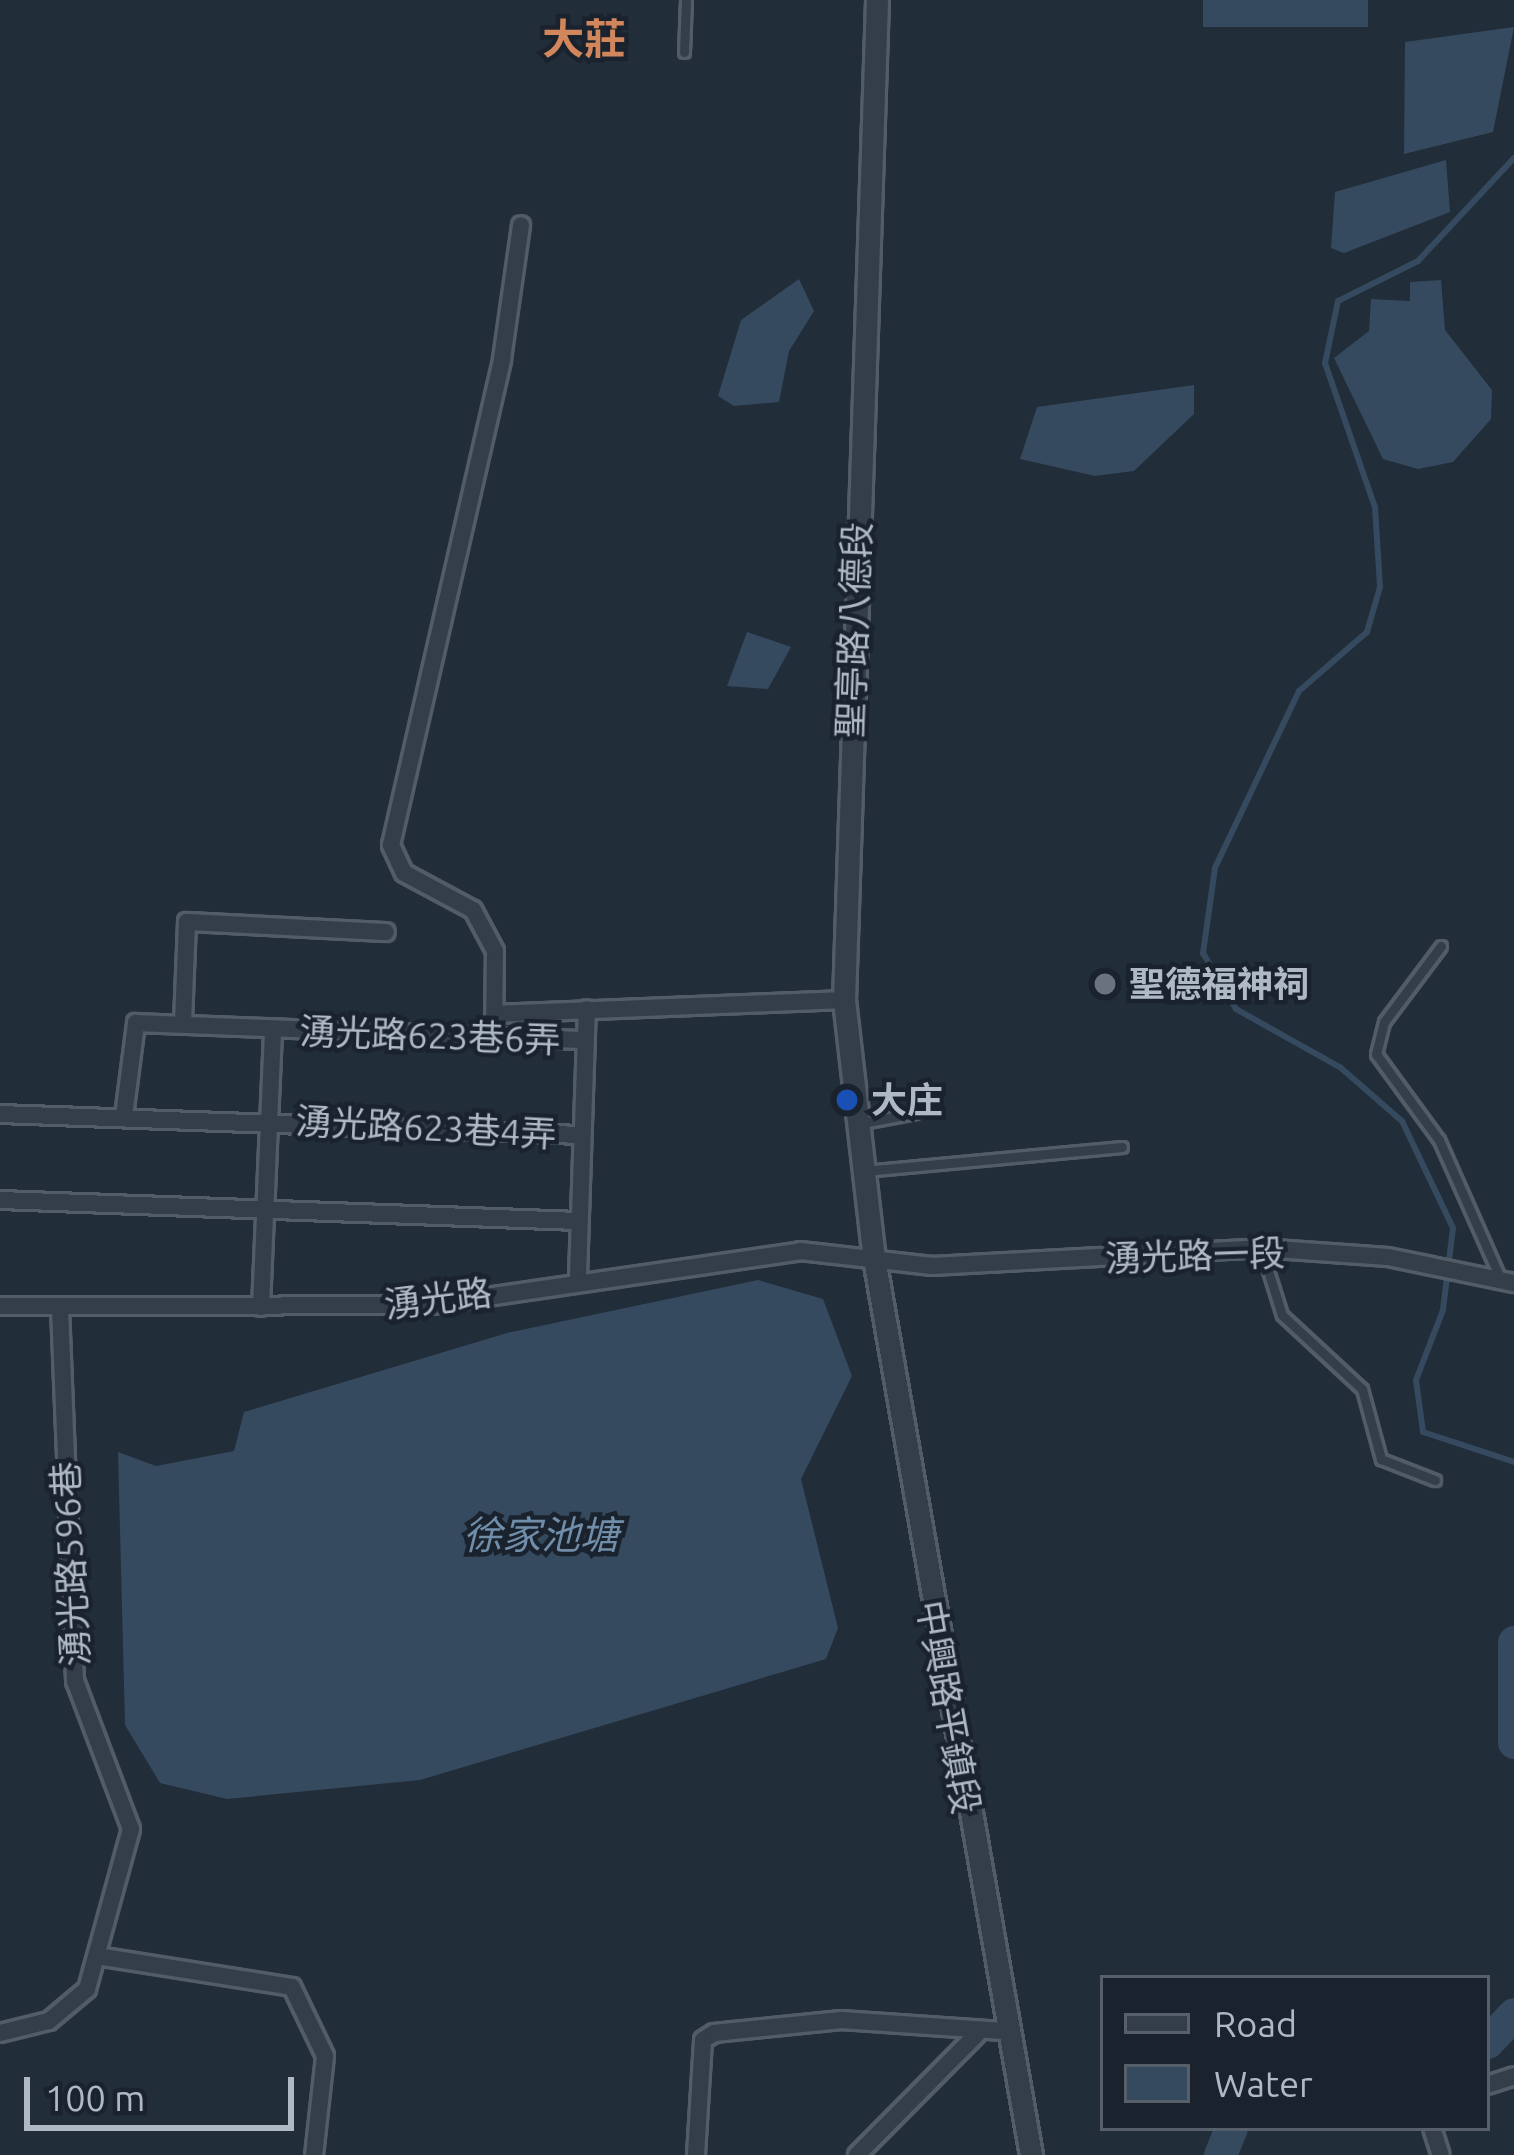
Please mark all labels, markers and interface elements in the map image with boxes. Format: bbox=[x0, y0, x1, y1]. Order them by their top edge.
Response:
district label: 大莊 bbox=[542, 14, 626, 64]
street label: 聖亭路八德段 bbox=[828, 521, 878, 739]
place label: 聖德福神祠 bbox=[1129, 962, 1309, 1006]
marker: 聖德福神祠 bbox=[1092, 971, 1118, 997]
street label: 湧光路623巷6弄 bbox=[299, 1009, 561, 1061]
place label: 大庄 bbox=[871, 1078, 943, 1122]
marker: 大庄 bbox=[834, 1087, 860, 1113]
street label: 湧光路623巷4弄 bbox=[294, 1099, 558, 1155]
street label: 湧光路一段 bbox=[1104, 1230, 1286, 1280]
street label: 湧光路 bbox=[382, 1270, 494, 1326]
street label: 湧光路596巷 bbox=[43, 1461, 97, 1667]
water label: 徐家池塘 bbox=[463, 1512, 619, 1558]
street label: 中興路平鎮段 bbox=[909, 1597, 989, 1817]
legend bbox=[1100, 1975, 1490, 2131]
text: Road bbox=[1214, 2003, 1297, 2044]
scale bar bbox=[30, 2053, 300, 2127]
text: Water bbox=[1214, 2063, 1313, 2104]
text: 100 m bbox=[45, 2077, 145, 2118]

